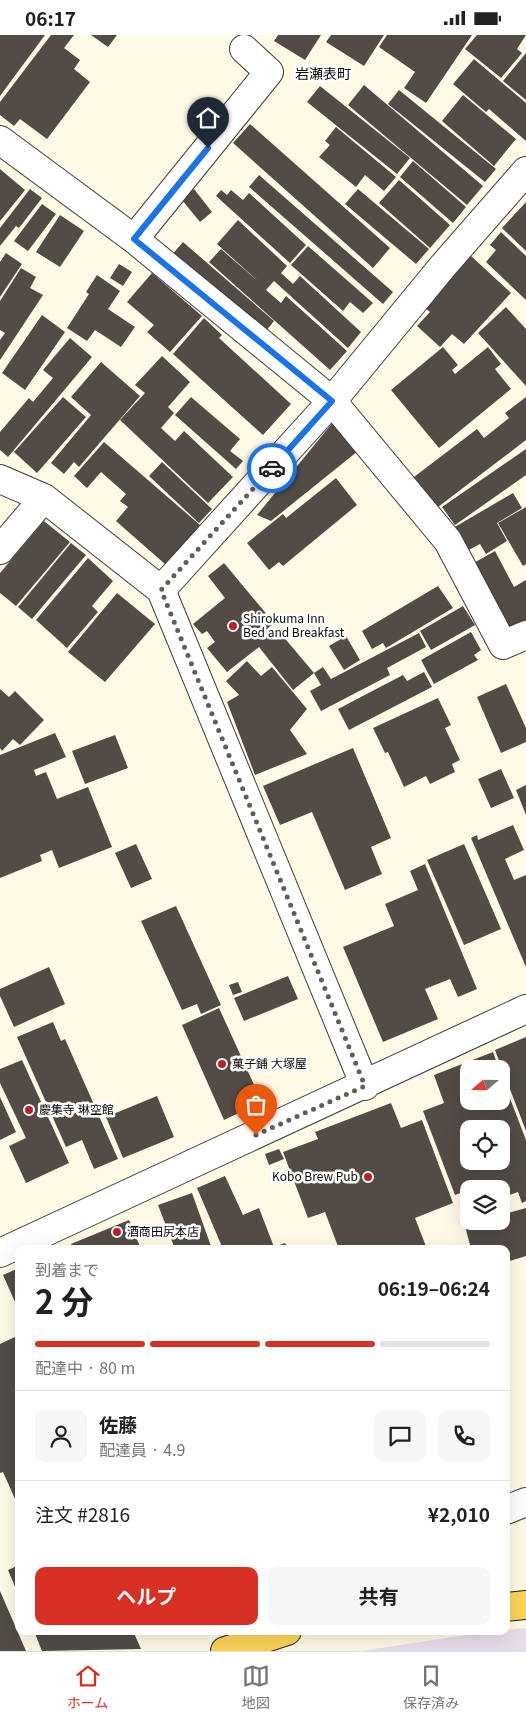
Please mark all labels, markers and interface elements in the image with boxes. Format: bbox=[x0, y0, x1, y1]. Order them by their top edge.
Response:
text: 06:17 bbox=[25, 4, 76, 31]
district label: 岩瀬表町 bbox=[295, 63, 351, 83]
pin bbox=[187, 97, 229, 148]
icon: home bbox=[194, 104, 222, 132]
courier bbox=[247, 443, 297, 493]
icon: car bbox=[258, 454, 286, 482]
place label: Shirokuma Inn Bed and Breakfast bbox=[243, 609, 345, 640]
marker: Shirokuma Inn Bed and Breakfast bbox=[227, 620, 239, 632]
place label: 菓子鋪 大塚屋 bbox=[232, 1054, 307, 1071]
marker: 菓子鋪 大塚屋 bbox=[216, 1058, 228, 1070]
north arrow bbox=[460, 1060, 510, 1110]
map controls bbox=[460, 1060, 510, 1230]
pin bbox=[235, 1084, 277, 1135]
icon: bag bbox=[242, 1091, 270, 1119]
place label: 慶集寺 琳空館 bbox=[39, 1100, 114, 1117]
marker: 慶集寺 琳空館 bbox=[23, 1104, 35, 1116]
button: locate bbox=[460, 1120, 510, 1170]
place label: Kobo Brew Pub bbox=[272, 1167, 358, 1184]
marker: Kobo Brew Pub bbox=[362, 1171, 374, 1183]
button: layers bbox=[460, 1180, 510, 1230]
place label: 酒商田尻本店 bbox=[127, 1222, 199, 1239]
marker: 酒商田尻本店 bbox=[111, 1226, 123, 1238]
text: 到着まで bbox=[35, 1257, 99, 1281]
text: 06:19–06:24 bbox=[378, 1274, 490, 1301]
text: 2 分 bbox=[35, 1277, 93, 1323]
text: 配達中 · 80 m bbox=[35, 1355, 135, 1379]
button: person bbox=[35, 1410, 87, 1462]
text: 佐藤 bbox=[99, 1410, 137, 1437]
button: chat bbox=[374, 1410, 426, 1462]
button: phone bbox=[438, 1410, 490, 1462]
text: 配達員 · 4.9 bbox=[99, 1437, 185, 1461]
text: 注文 #2816 bbox=[35, 1500, 130, 1527]
text: ¥2,010 bbox=[428, 1500, 490, 1527]
button: ヘルプ bbox=[35, 1567, 258, 1625]
button: 共有 bbox=[268, 1567, 490, 1625]
tab: ホーム bbox=[67, 1662, 108, 1712]
tab: 地図 bbox=[242, 1662, 270, 1712]
tab: 保存済み bbox=[403, 1662, 459, 1712]

